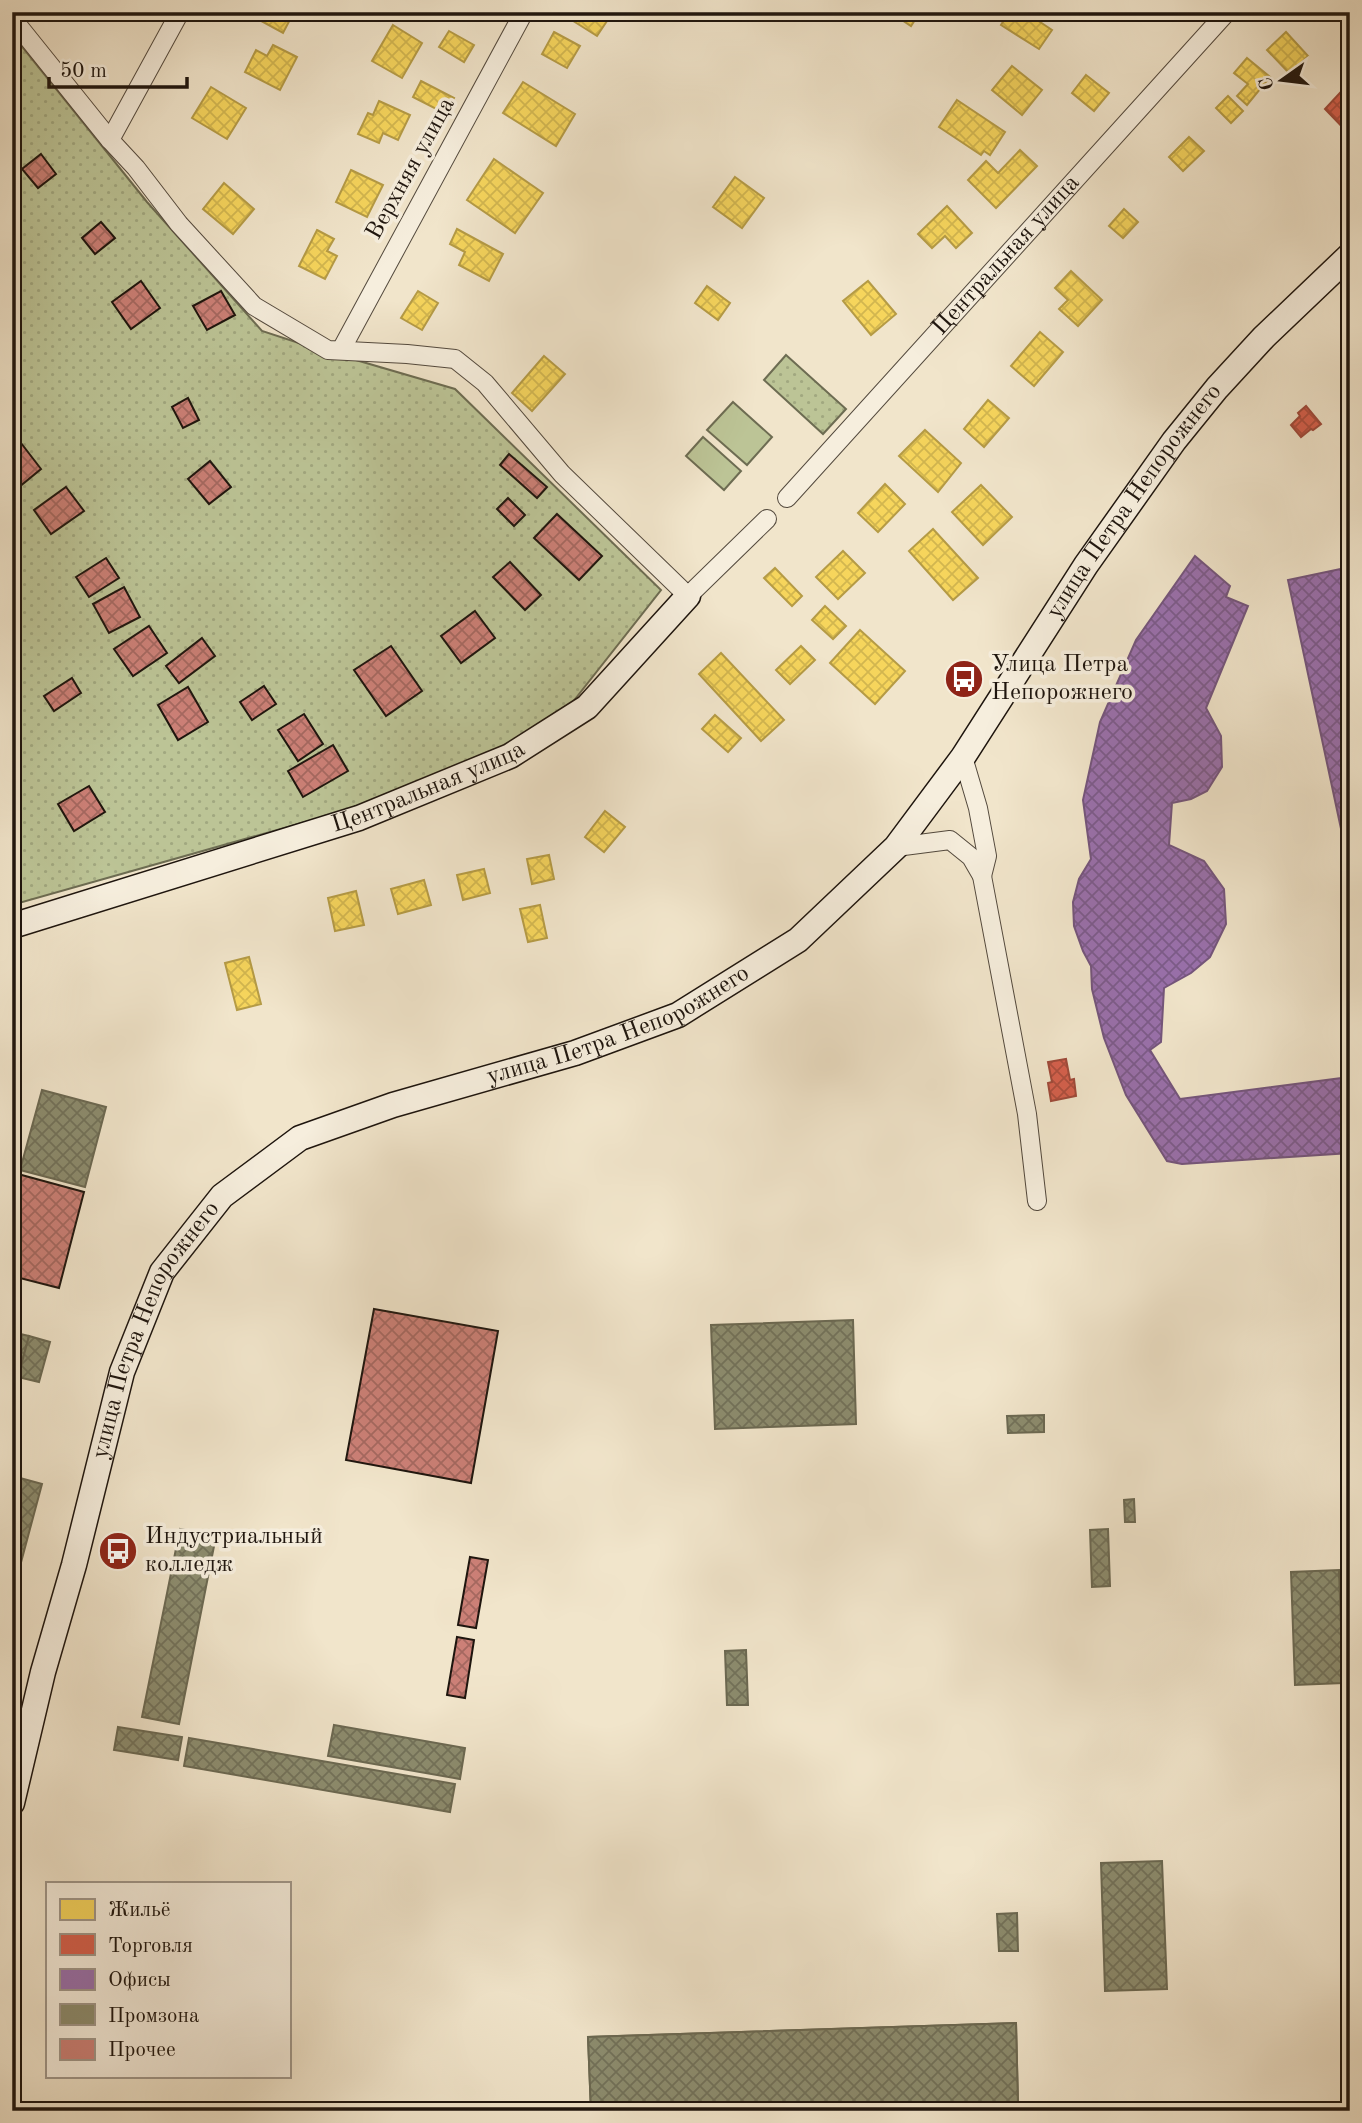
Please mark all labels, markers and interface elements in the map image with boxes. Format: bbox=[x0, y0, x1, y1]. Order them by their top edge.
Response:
scale bar bbox=[49, 46, 187, 90]
north arrow bbox=[1246, 46, 1316, 116]
text: 50 m bbox=[60, 61, 107, 82]
text: С bbox=[1257, 75, 1279, 92]
street label: Верхняя улица bbox=[362, 94, 460, 244]
street label: Центральная улица bbox=[928, 171, 1085, 340]
street label: улица Петра Непорожнего bbox=[1043, 380, 1227, 623]
place label: Улица Петра Непорожнего bbox=[991, 653, 1133, 705]
bus stop icon: Улица Петра Непорожнего bbox=[943, 658, 985, 700]
street label: Центральная улица bbox=[329, 737, 530, 838]
street label: улица Петра Непорожнего bbox=[484, 961, 754, 1089]
street label: улица Петра Непорожнего bbox=[89, 1197, 224, 1461]
place label: Индустриальный колледж bbox=[145, 1525, 323, 1577]
bus stop icon: Индустриальный колледж bbox=[97, 1530, 139, 1572]
legend bbox=[46, 1882, 290, 2078]
text: Жильё bbox=[108, 1900, 171, 1921]
text: Торговля bbox=[108, 1936, 193, 1957]
text: Офисы bbox=[108, 1970, 171, 1991]
text: Промзона bbox=[108, 2006, 199, 2027]
text: Прочее bbox=[108, 2040, 176, 2061]

